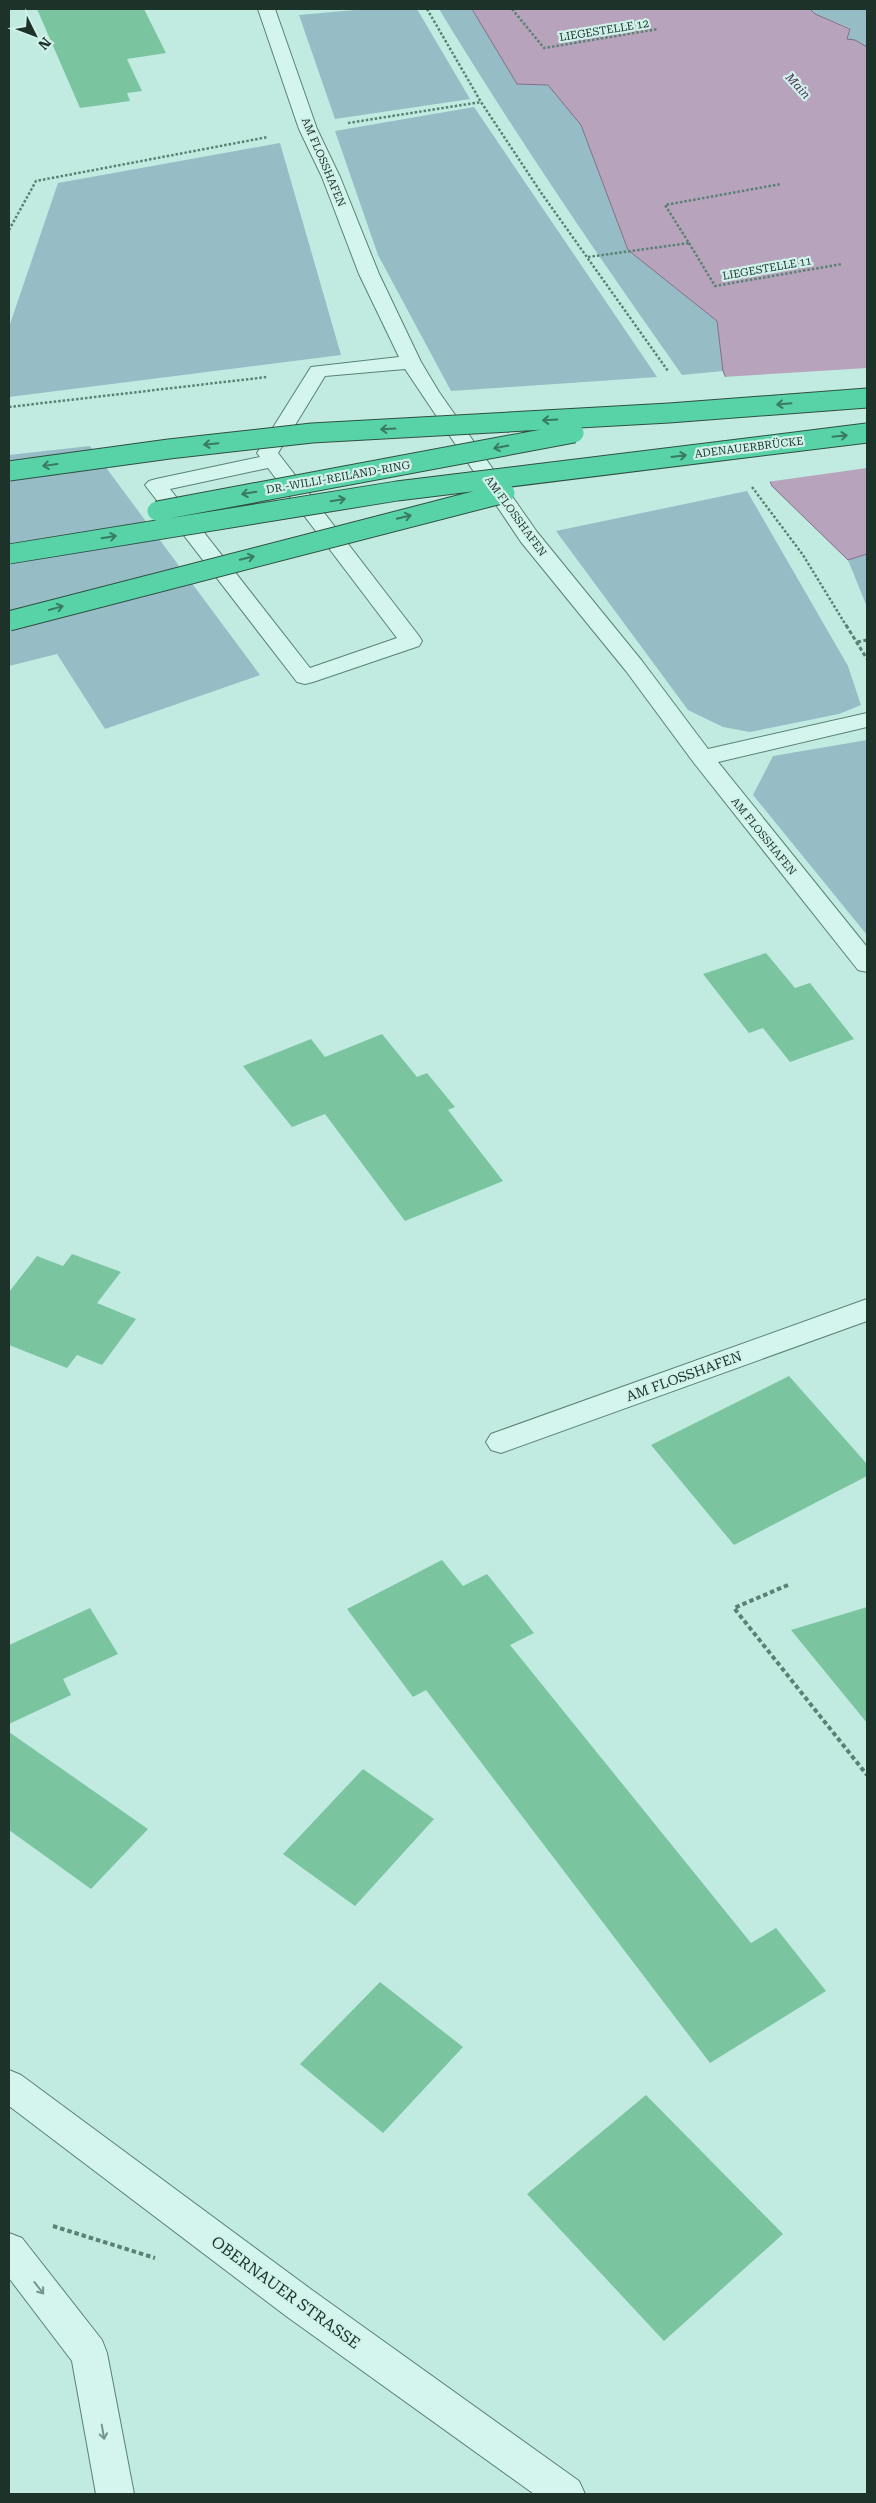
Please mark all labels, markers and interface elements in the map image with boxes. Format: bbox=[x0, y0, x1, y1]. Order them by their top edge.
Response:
north arrow bbox=[10, 10, 60, 60]
street label: LIEGESTELLE 12 bbox=[558, 17, 650, 44]
text: N bbox=[35, 34, 54, 53]
water label: Main bbox=[782, 70, 813, 102]
street label: AM FLOSSHAFEN bbox=[299, 116, 348, 209]
street label: LIEGESTELLE 11 bbox=[721, 254, 813, 283]
one-way arrow bbox=[776, 400, 792, 409]
one-way arrow bbox=[542, 415, 558, 424]
one-way arrow bbox=[380, 424, 396, 433]
one-way arrow bbox=[832, 431, 848, 440]
street label: ADENAUERBRÜCKE bbox=[694, 433, 804, 461]
one-way arrow bbox=[203, 439, 219, 449]
one-way arrow bbox=[493, 443, 509, 453]
one-way arrow bbox=[670, 451, 686, 461]
street label: DR.-WILLI-REILAND-RING bbox=[265, 458, 412, 497]
one-way arrow bbox=[42, 460, 58, 470]
street label: AM FLOSSHAFEN bbox=[482, 474, 549, 559]
one-way arrow bbox=[241, 488, 257, 498]
one-way arrow bbox=[330, 495, 346, 505]
one-way arrow bbox=[396, 512, 412, 522]
one-way arrow bbox=[100, 532, 116, 542]
one-way arrow bbox=[238, 553, 254, 562]
one-way arrow bbox=[47, 603, 63, 612]
street label: AM FLOSSHAFEN bbox=[728, 795, 799, 878]
street label: AM FLOSSHAFEN bbox=[624, 1348, 744, 1404]
street label: OBERNAUER STRASSE bbox=[208, 2232, 364, 2353]
one-way arrow bbox=[33, 2281, 44, 2294]
one-way arrow bbox=[99, 2424, 109, 2440]

